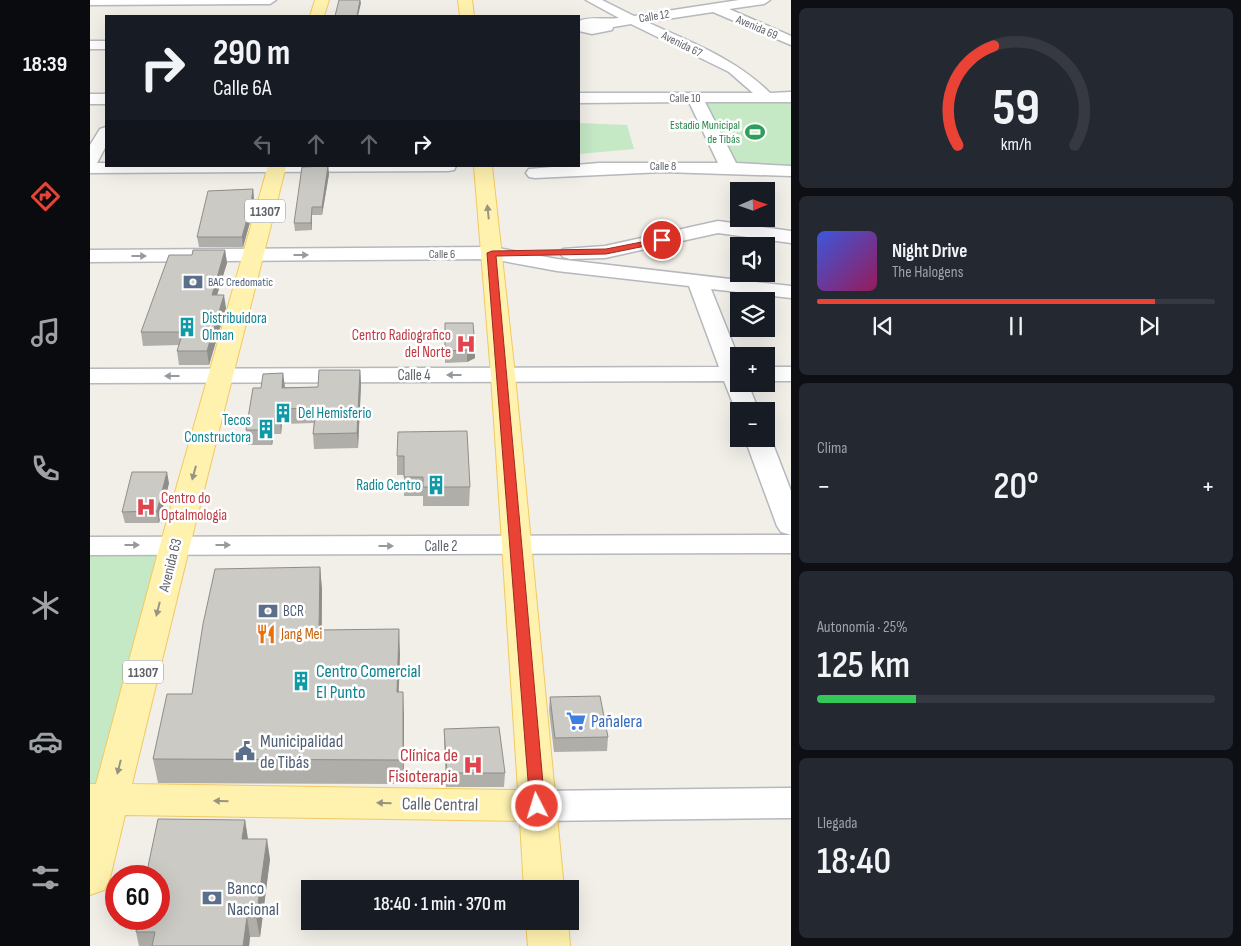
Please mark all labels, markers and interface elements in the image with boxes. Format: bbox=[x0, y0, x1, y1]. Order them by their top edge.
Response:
street label: Calle 12 bbox=[638, 7, 670, 26]
street label: Avenida 69 bbox=[733, 12, 780, 43]
street label: Avenida 67 bbox=[658, 28, 705, 61]
text: 290 m bbox=[213, 32, 290, 75]
icon: right bbox=[130, 35, 195, 100]
text: 18:39 bbox=[23, 51, 67, 78]
text: Calle 6A bbox=[213, 75, 271, 102]
text: 59 bbox=[992, 77, 1040, 140]
street label: Calle 10 bbox=[670, 91, 700, 106]
place label: Estadio Municipal de Tibás bbox=[670, 118, 740, 147]
sports icon: Estadio Municipal de Tibás bbox=[744, 121, 766, 143]
icon: left bbox=[249, 130, 277, 158]
icon: ahead bbox=[302, 130, 330, 158]
icon: ahead bbox=[355, 130, 383, 158]
icon: right bbox=[408, 130, 436, 158]
text: km/h bbox=[1001, 134, 1031, 155]
street label: Calle 8 bbox=[650, 159, 676, 174]
icon: directions bbox=[28, 179, 63, 214]
north arrow bbox=[730, 182, 775, 228]
map controls bbox=[730, 182, 775, 447]
road number: 11307 bbox=[245, 200, 285, 222]
one-way arrow bbox=[484, 204, 492, 220]
pin bbox=[641, 219, 683, 261]
icon: arrive bbox=[648, 226, 676, 254]
button: sound bbox=[730, 237, 775, 282]
text: Night Drive bbox=[892, 240, 967, 263]
street label: Calle 6 bbox=[429, 247, 455, 262]
one-way arrow bbox=[294, 251, 310, 259]
one-way arrow bbox=[131, 252, 147, 260]
text: The Halogens bbox=[892, 263, 963, 282]
bank icon: BAC Credomatic bbox=[182, 271, 204, 293]
place label: BAC Credomatic bbox=[208, 275, 273, 290]
button: layers bbox=[730, 292, 775, 337]
place label: Distribuidora Olman bbox=[202, 309, 267, 345]
icon: previous bbox=[869, 312, 897, 340]
icon: pause bbox=[1002, 312, 1030, 340]
icon: next bbox=[1135, 312, 1163, 340]
icon: music bbox=[28, 315, 63, 350]
building icon: Distribuidora Olman bbox=[176, 316, 198, 338]
place label: Centro Radiografico del Norte bbox=[352, 326, 451, 362]
hospital icon: Centro Radiografico del Norte bbox=[455, 333, 477, 355]
button: + bbox=[730, 347, 775, 392]
street label: Calle 4 bbox=[397, 366, 431, 385]
one-way arrow bbox=[446, 371, 462, 379]
one-way arrow bbox=[163, 372, 179, 380]
building icon: Del Hemisferio bbox=[272, 402, 294, 424]
button: − bbox=[730, 402, 775, 447]
place label: Del Hemisferio bbox=[298, 404, 371, 423]
place label: Tecos Constructora bbox=[184, 411, 251, 447]
building icon: Tecos Constructora bbox=[255, 418, 277, 440]
text: Clima bbox=[817, 439, 847, 458]
icon: phone bbox=[28, 451, 63, 486]
text: 20° bbox=[993, 464, 1039, 509]
one-way arrow bbox=[190, 466, 198, 481]
text: − bbox=[817, 470, 831, 503]
text: + bbox=[1201, 470, 1215, 503]
building icon: Radio Centro bbox=[425, 474, 447, 496]
place label: Radio Centro bbox=[356, 476, 421, 495]
place label: Centro do Optalmologia bbox=[161, 489, 227, 525]
hospital icon: Centro do Optalmologia bbox=[135, 496, 157, 518]
street label: Avenida 63 bbox=[154, 536, 186, 595]
street label: Calle 2 bbox=[425, 537, 457, 556]
one-way arrow bbox=[125, 541, 141, 549]
one-way arrow bbox=[216, 541, 232, 549]
one-way arrow bbox=[378, 542, 394, 550]
icon: climate bbox=[28, 588, 63, 623]
bank icon: BCR bbox=[257, 600, 279, 622]
one-way arrow bbox=[154, 602, 162, 617]
place label: BCR bbox=[283, 602, 304, 621]
text: Autonomía · 25% bbox=[817, 618, 908, 637]
restaurant icon: Jang Mei bbox=[255, 623, 277, 645]
place label: Jang Mei bbox=[280, 625, 323, 644]
text: 125 km bbox=[817, 643, 910, 688]
road number: 11307 bbox=[123, 660, 163, 684]
place label: Centro Comercial El Punto bbox=[316, 661, 421, 703]
building icon: Centro Comercial El Punto bbox=[290, 670, 312, 692]
supermarket icon: Pañalera bbox=[565, 710, 587, 732]
place label: Pañalera bbox=[591, 711, 642, 732]
icon: car bbox=[28, 724, 63, 759]
place label: Municipalidad de Tibás bbox=[260, 731, 343, 773]
public building icon: Municipalidad de Tibás bbox=[234, 740, 256, 762]
place label: Clínica de Fisioterapia bbox=[388, 745, 458, 787]
hospital icon: Clínica de Fisioterapia bbox=[462, 754, 484, 776]
one-way arrow bbox=[115, 759, 123, 774]
position arrow bbox=[510, 779, 562, 831]
street label: Calle Central bbox=[402, 793, 478, 816]
one-way arrow bbox=[213, 797, 229, 805]
one-way arrow bbox=[375, 799, 391, 807]
text: Llegada bbox=[817, 814, 858, 833]
text: 18:40 bbox=[817, 839, 891, 884]
icon: filters bbox=[28, 860, 63, 895]
speed limit sign: 60 bbox=[105, 865, 170, 930]
place label: Banco Nacional bbox=[227, 878, 279, 920]
bank icon: Banco Nacional bbox=[201, 887, 223, 909]
text: 18:40 · 1 min · 370 m bbox=[374, 893, 506, 916]

